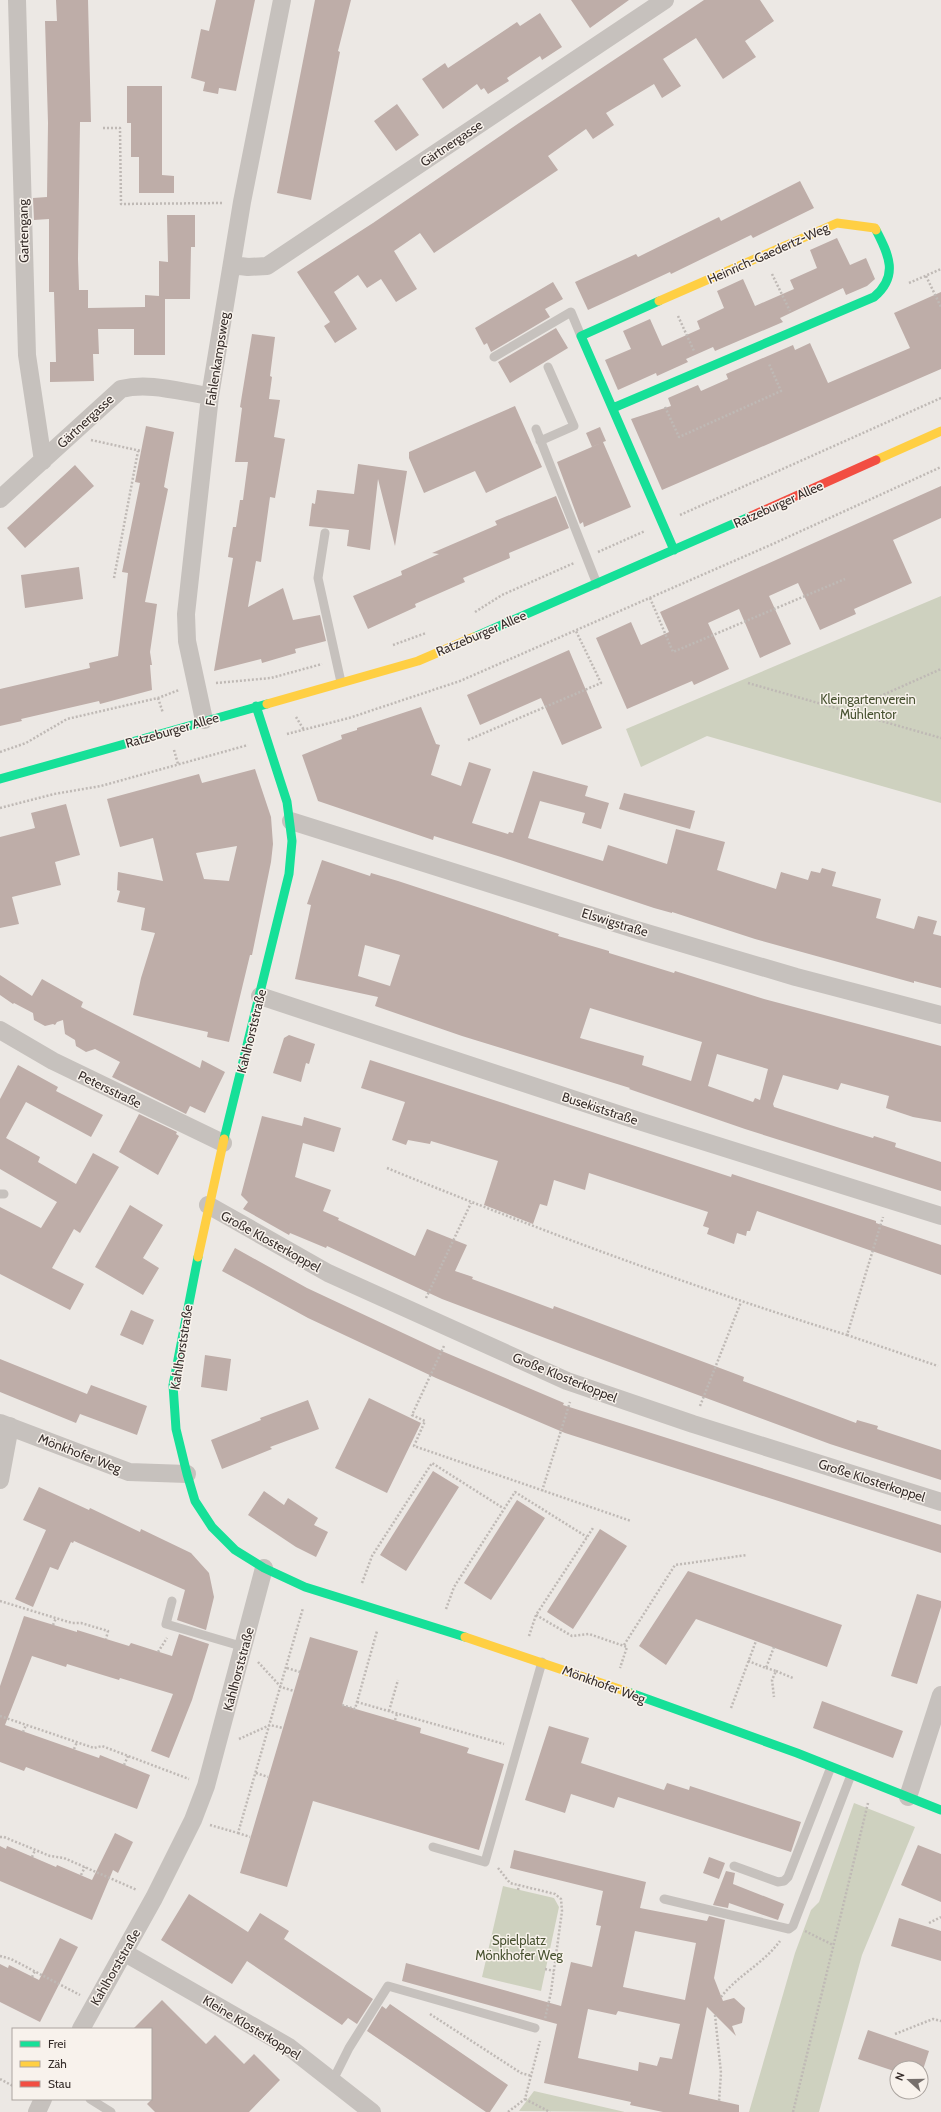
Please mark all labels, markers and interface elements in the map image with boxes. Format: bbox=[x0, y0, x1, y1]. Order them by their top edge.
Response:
street label: Gärtnergasse bbox=[417, 116, 485, 170]
street label: Gartengang bbox=[14, 198, 32, 263]
street label: Heinrich-Gaedertz-Weg bbox=[705, 219, 832, 287]
street label: Fahlenkampsweg bbox=[202, 310, 232, 407]
street label: Gärtnergasse bbox=[53, 391, 117, 451]
street label: Ratzeburger Allee bbox=[731, 477, 826, 531]
street label: Ratzeburger Allee bbox=[433, 607, 529, 659]
park label: Kleingartenverein Mühlentor bbox=[820, 691, 916, 722]
street label: Ratzeburger Allee bbox=[123, 709, 221, 751]
street label: Elswigstraße bbox=[580, 904, 650, 940]
street label: Kahlhorststraße bbox=[233, 987, 269, 1075]
street label: Petersstraße bbox=[76, 1067, 145, 1111]
street label: Busekiststraße bbox=[560, 1088, 640, 1128]
street label: Große Klosterkoppel bbox=[218, 1207, 324, 1275]
street label: Kahlhorststraße bbox=[166, 1303, 196, 1391]
street label: Große Klosterkoppel bbox=[510, 1349, 620, 1405]
street label: Mönkhofer Weg bbox=[36, 1430, 124, 1476]
street label: Große Klosterkoppel bbox=[816, 1455, 928, 1505]
street label: Kahlhorststraße bbox=[219, 1625, 257, 1713]
street label: Mönkhofer Weg bbox=[560, 1662, 648, 1707]
street label: Kahlhorststraße bbox=[87, 1926, 144, 2008]
park label: Spielplatz Mönkhofer Weg bbox=[475, 1932, 563, 1963]
street label: Kleine Klosterkoppel bbox=[200, 1991, 304, 2063]
legend bbox=[12, 2028, 152, 2100]
text: Frei bbox=[48, 2036, 66, 2051]
text: Zäh bbox=[48, 2056, 67, 2071]
north arrow bbox=[889, 2060, 929, 2100]
text: N bbox=[892, 2070, 908, 2083]
text: Stau bbox=[48, 2076, 71, 2091]

